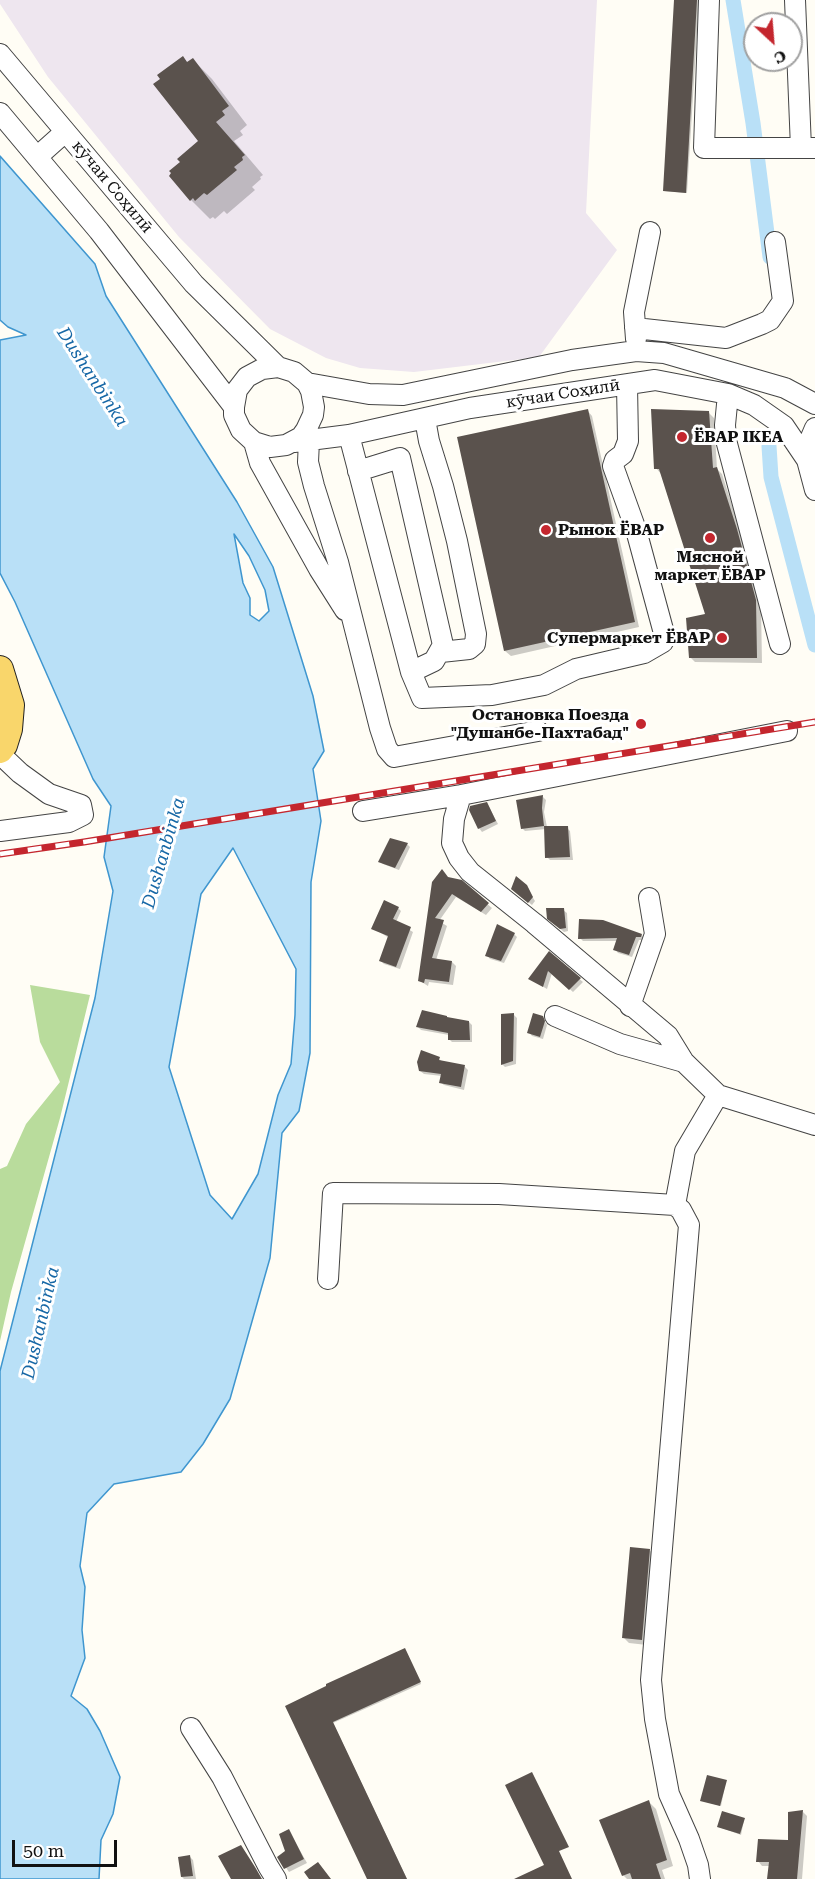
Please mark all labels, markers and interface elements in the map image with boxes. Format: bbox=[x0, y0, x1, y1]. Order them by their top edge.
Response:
north arrow bbox=[743, 12, 803, 72]
text: С bbox=[771, 46, 789, 68]
street label: кӯчаи Соҳилӣ bbox=[68, 137, 156, 237]
water label: Dushanbinka bbox=[52, 323, 132, 431]
street label: кӯчаи Соҳилӣ bbox=[505, 376, 621, 412]
place label: ЁВАР IKEA bbox=[694, 427, 783, 447]
marker: ЁВАР IKEA bbox=[675, 430, 689, 444]
place label: Рынок ЁВАР bbox=[558, 520, 664, 540]
marker: Рынок ЁВАР bbox=[539, 523, 553, 537]
marker: Мясной маркет ЁВАР bbox=[703, 531, 717, 545]
place label: Мясной маркет ЁВАР bbox=[655, 547, 765, 585]
place label: Супермаркет ЁВАР bbox=[547, 628, 710, 648]
marker: Супермаркет ЁВАР bbox=[715, 631, 729, 645]
place label: Остановка Поезда "Душанбе-Пахтабад" bbox=[450, 705, 629, 743]
marker: Остановка Поезда "Душанбе-Пахтабад" bbox=[634, 717, 648, 731]
water label: Dushanbinka bbox=[138, 795, 190, 911]
water label: Dushanbinka bbox=[18, 1265, 64, 1381]
scale bar bbox=[15, 1828, 120, 1866]
text: 50 m bbox=[23, 1840, 64, 1861]

